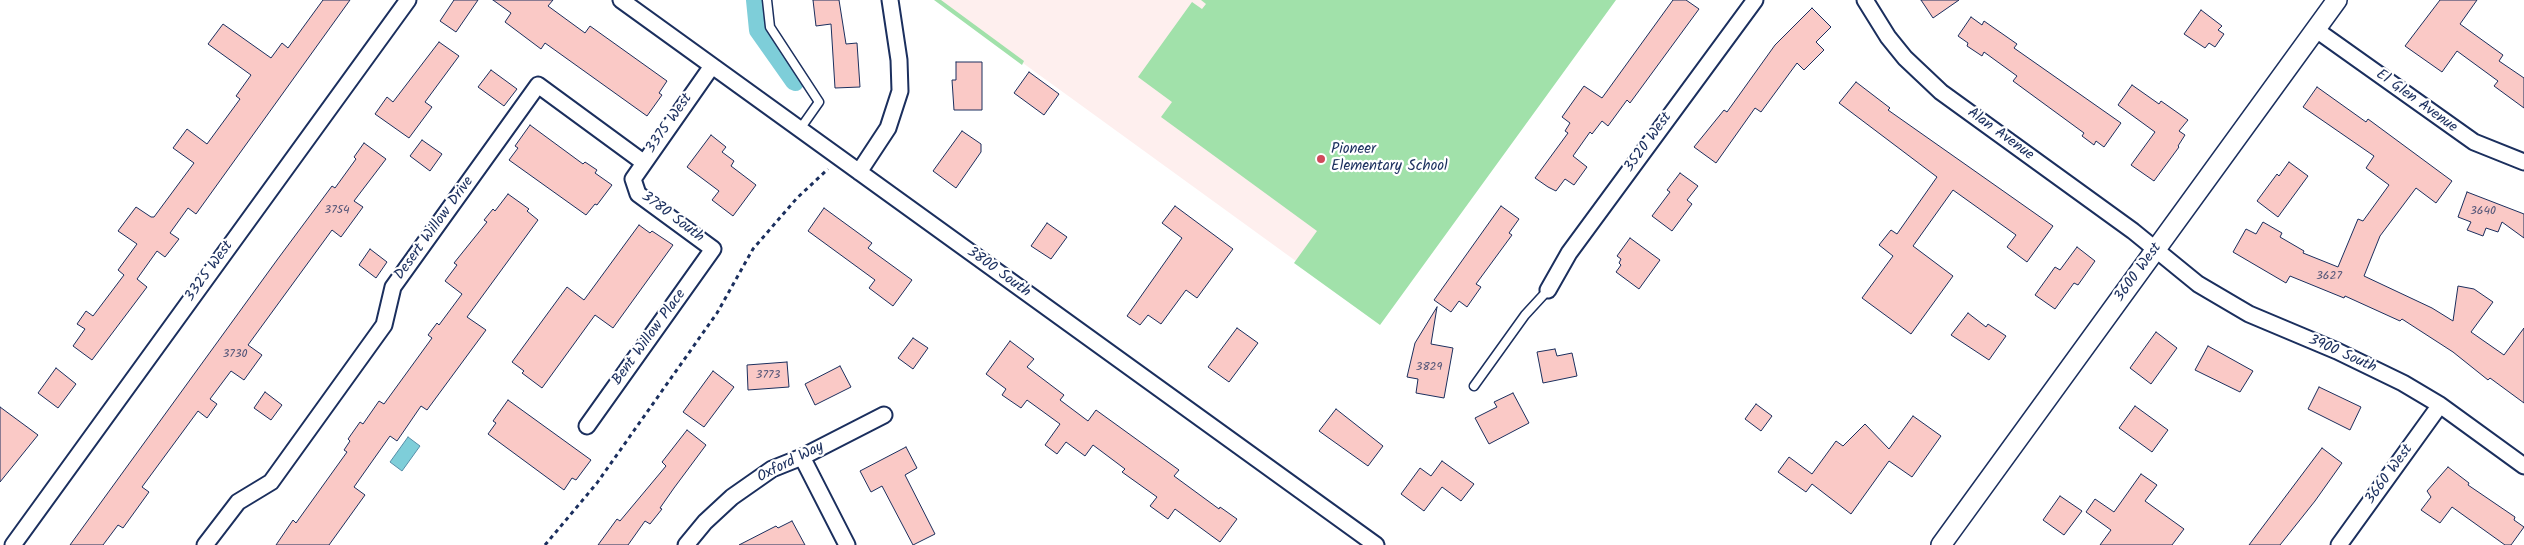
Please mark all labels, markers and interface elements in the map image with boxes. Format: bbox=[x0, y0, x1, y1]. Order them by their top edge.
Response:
street label: El Glen Avenue bbox=[2372, 66, 2460, 138]
street label: 3375 West bbox=[643, 91, 697, 157]
street label: Alan Avenue bbox=[1963, 105, 2037, 165]
street label: 3520 West bbox=[1621, 110, 1677, 176]
place label: Pioneer Elementary School bbox=[1331, 141, 1448, 176]
marker: Pioneer Elementary School bbox=[1315, 153, 1327, 165]
street label: Desert Willow Drive bbox=[392, 174, 478, 284]
street label: 3780 South bbox=[637, 189, 707, 247]
house number: 3754 bbox=[324, 204, 350, 218]
house number: 3640 bbox=[2470, 205, 2496, 219]
street label: 3325 West bbox=[182, 238, 238, 306]
street label: 3600 West bbox=[2112, 240, 2166, 306]
street label: 3800 South bbox=[963, 244, 1033, 302]
house number: 3627 bbox=[2316, 270, 2342, 284]
street label: Bent Willow Place bbox=[609, 287, 691, 389]
street label: 3900 South bbox=[2305, 332, 2379, 378]
house number: 3730 bbox=[222, 348, 248, 362]
house number: 3829 bbox=[1416, 361, 1442, 375]
house number: 3773 bbox=[756, 369, 780, 383]
street label: Oxford Way bbox=[755, 439, 827, 487]
street label: 3660 West bbox=[2362, 442, 2418, 508]

